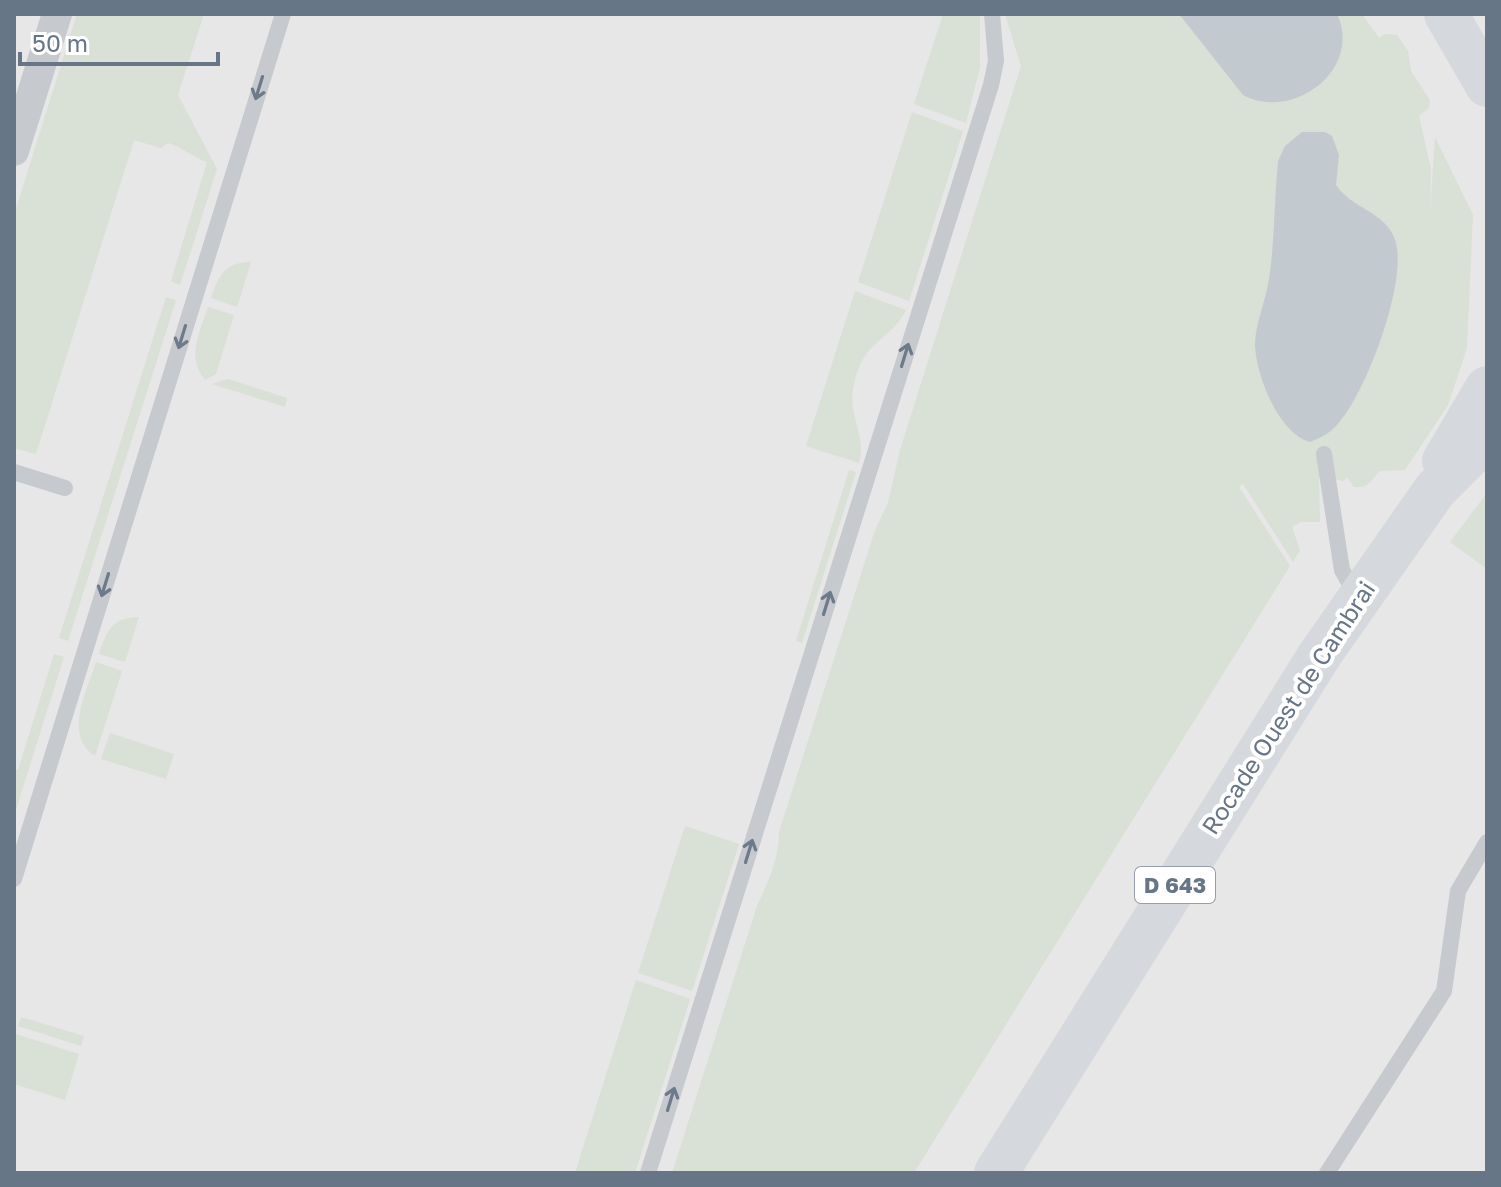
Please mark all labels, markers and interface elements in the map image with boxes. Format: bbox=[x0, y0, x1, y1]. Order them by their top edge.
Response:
scale bar bbox=[20, 16, 218, 66]
text: 50 m bbox=[32, 28, 88, 57]
one-way arrow bbox=[251, 76, 266, 101]
one-way arrow bbox=[174, 324, 189, 349]
one-way arrow bbox=[898, 342, 913, 368]
one-way arrow bbox=[97, 572, 111, 597]
street label: Rocade Ouest de Cambrai bbox=[1195, 575, 1381, 839]
one-way arrow bbox=[820, 590, 835, 616]
one-way arrow bbox=[742, 838, 757, 864]
road number: D 643 bbox=[1135, 867, 1215, 903]
one-way arrow bbox=[664, 1086, 679, 1112]

